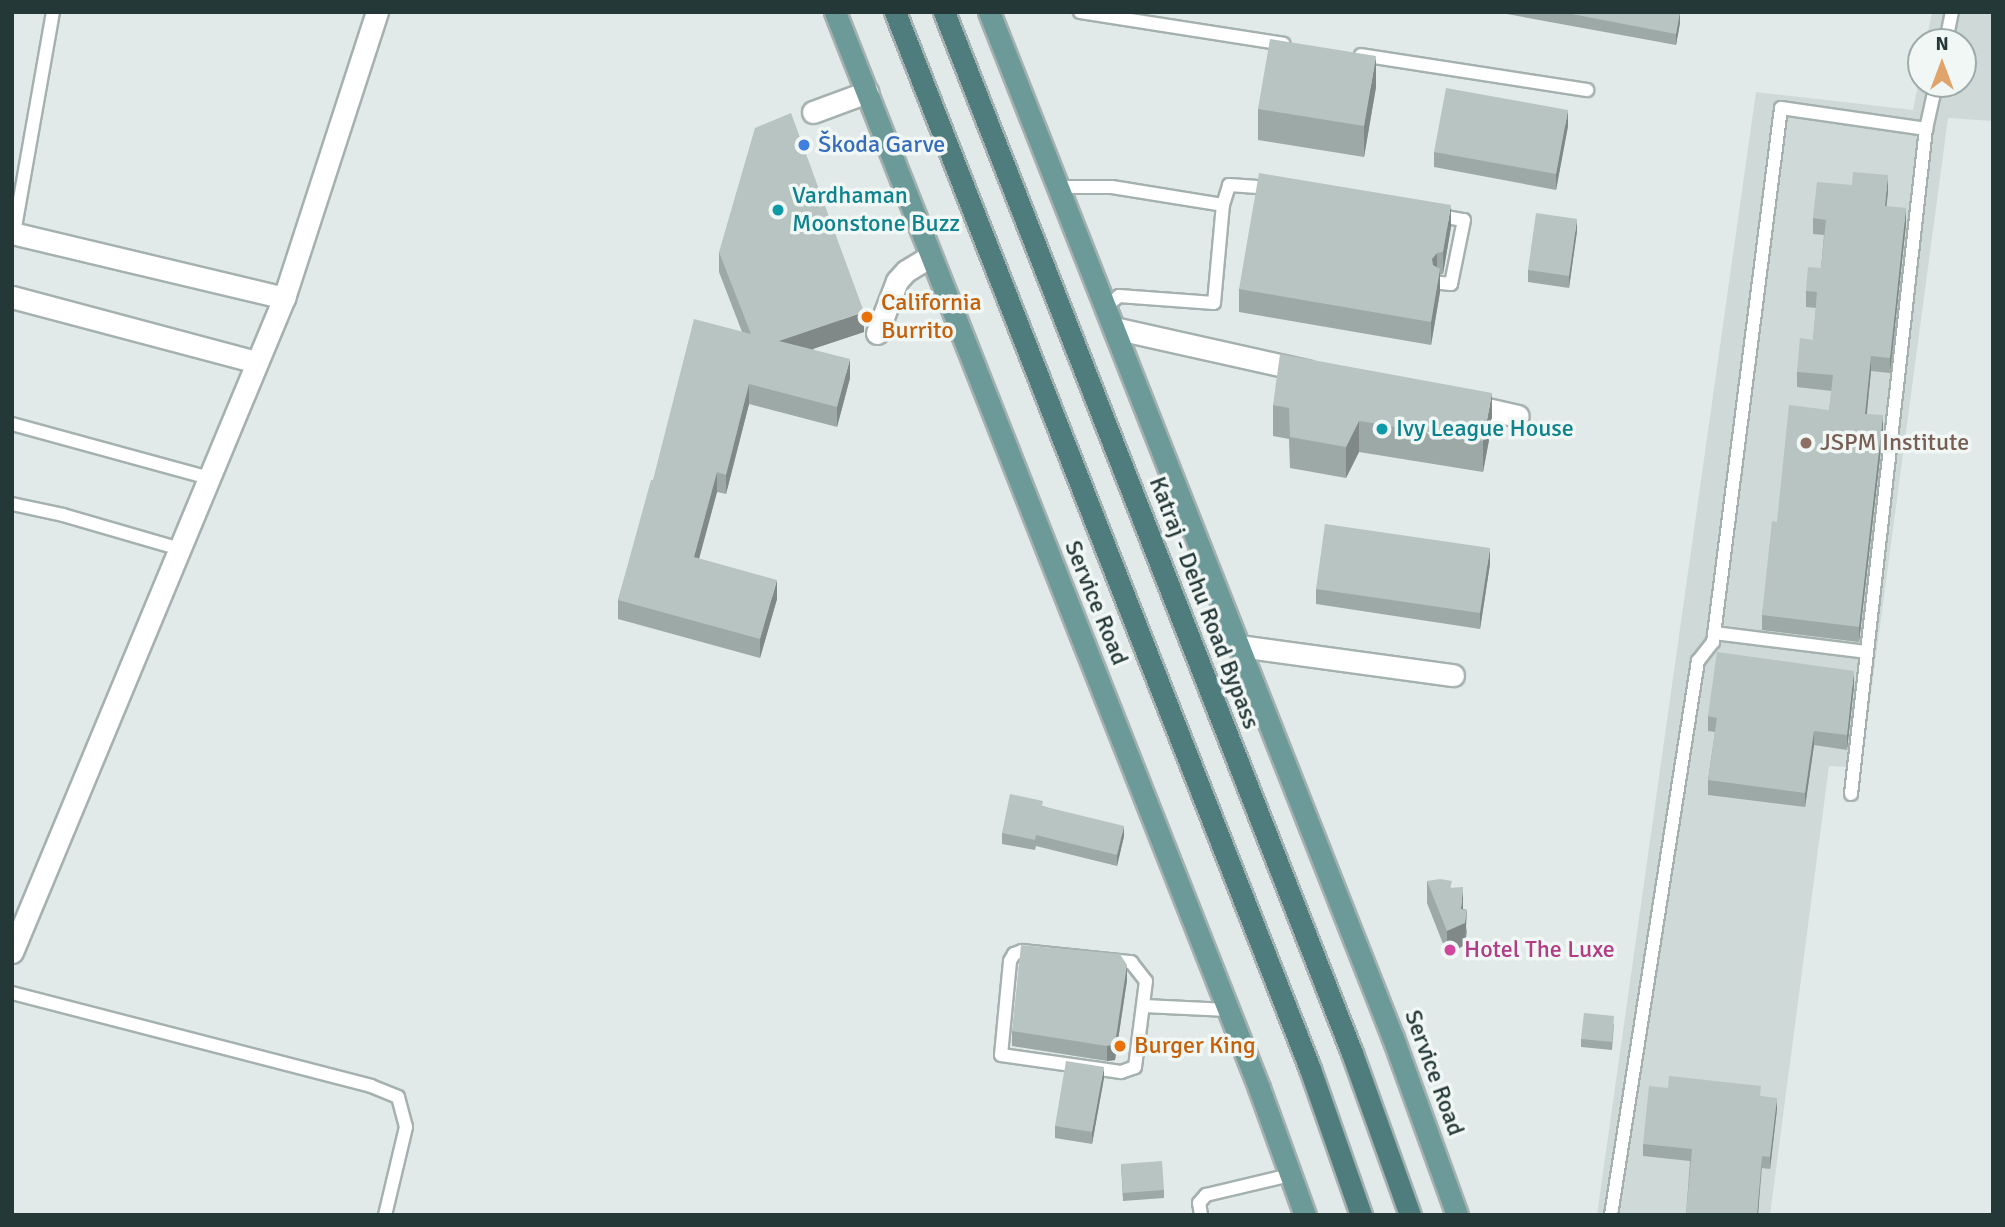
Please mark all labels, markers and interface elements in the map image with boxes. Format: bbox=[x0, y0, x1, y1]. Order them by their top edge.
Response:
north arrow bbox=[1907, 28, 1977, 98]
text: N bbox=[1935, 32, 1949, 56]
place label: Škoda Garve bbox=[818, 131, 945, 159]
marker: Škoda Garve bbox=[796, 137, 812, 153]
place label: Vardhaman Moonstone Buzz bbox=[792, 182, 960, 238]
marker: Vardhaman Moonstone Buzz bbox=[770, 202, 786, 218]
place label: California Burrito bbox=[881, 289, 982, 345]
marker: California Burrito bbox=[859, 309, 875, 325]
place label: Ivy League House bbox=[1396, 415, 1574, 443]
marker: Ivy League House bbox=[1374, 421, 1390, 437]
place label: JSPM Institute bbox=[1820, 429, 1969, 457]
marker: JSPM Institute bbox=[1798, 435, 1814, 451]
street label: Katraj - Dehu Road Bypass bbox=[1143, 473, 1265, 733]
street label: Service Road bbox=[1058, 536, 1134, 670]
place label: Hotel The Luxe bbox=[1464, 936, 1615, 964]
marker: Hotel The Luxe bbox=[1442, 942, 1458, 958]
street label: Service Road bbox=[1398, 1006, 1470, 1140]
place label: Burger King bbox=[1134, 1032, 1256, 1060]
marker: Burger King bbox=[1112, 1038, 1128, 1054]

